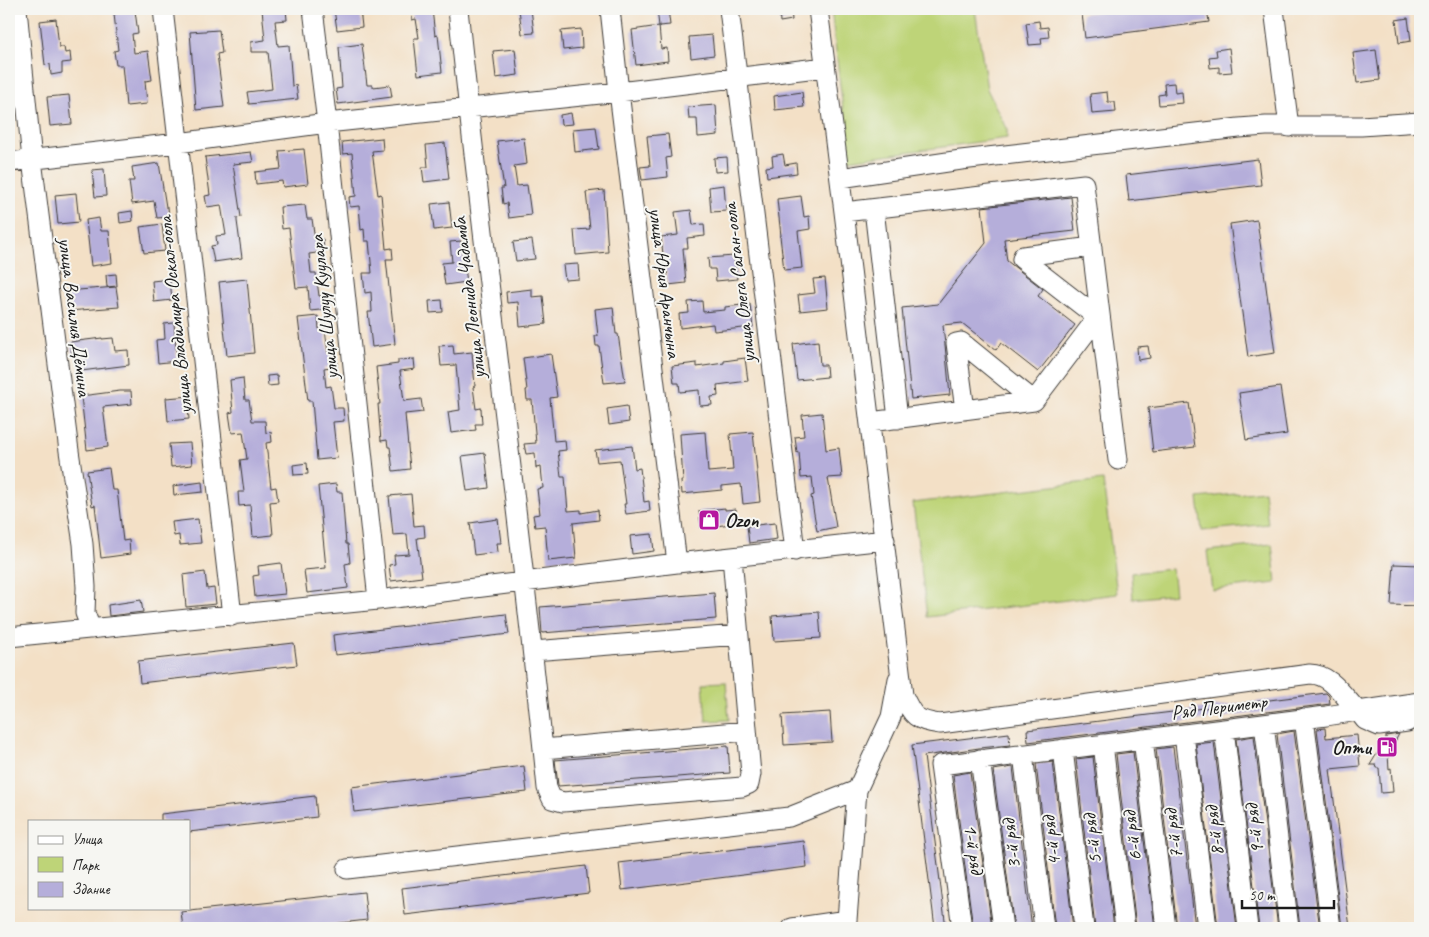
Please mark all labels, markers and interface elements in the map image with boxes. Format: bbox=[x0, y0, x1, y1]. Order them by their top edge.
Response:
street label: улица Олега Саган-оола bbox=[717, 200, 761, 365]
street label: улица Юрия Аранчына bbox=[643, 205, 687, 361]
street label: улица Владимира Оскал-оола bbox=[152, 213, 198, 416]
street label: улица Леонида Чадамба bbox=[447, 214, 491, 381]
street label: улица Шулуу Куулара bbox=[304, 232, 344, 382]
street label: улица Василия Дёмина bbox=[53, 235, 97, 400]
shop icon: Ozon bbox=[697, 508, 721, 532]
place label: Ozon bbox=[725, 508, 759, 533]
street label: Ряд Периметр bbox=[1170, 689, 1270, 725]
place label: Опти bbox=[1332, 735, 1373, 760]
fuel station icon: Опти bbox=[1375, 735, 1399, 759]
street label: 9-й ряд bbox=[1238, 801, 1269, 855]
street label: 8-й ряд bbox=[1198, 803, 1229, 857]
street label: 7-й ряд bbox=[1157, 806, 1188, 860]
street label: 6-й ряд bbox=[1116, 808, 1147, 862]
street label: 5-й ряд bbox=[1076, 811, 1107, 865]
street label: 4-й ряд bbox=[1035, 813, 1066, 867]
street label: 3-й ряд bbox=[995, 816, 1026, 870]
legend bbox=[28, 820, 190, 910]
street label: 1-й ряд bbox=[958, 823, 990, 877]
text: Улица bbox=[72, 830, 103, 849]
text: Парк bbox=[72, 856, 100, 875]
scale bar bbox=[1242, 877, 1334, 909]
text: Здание bbox=[72, 880, 111, 899]
text: 50 m bbox=[1249, 886, 1276, 905]

